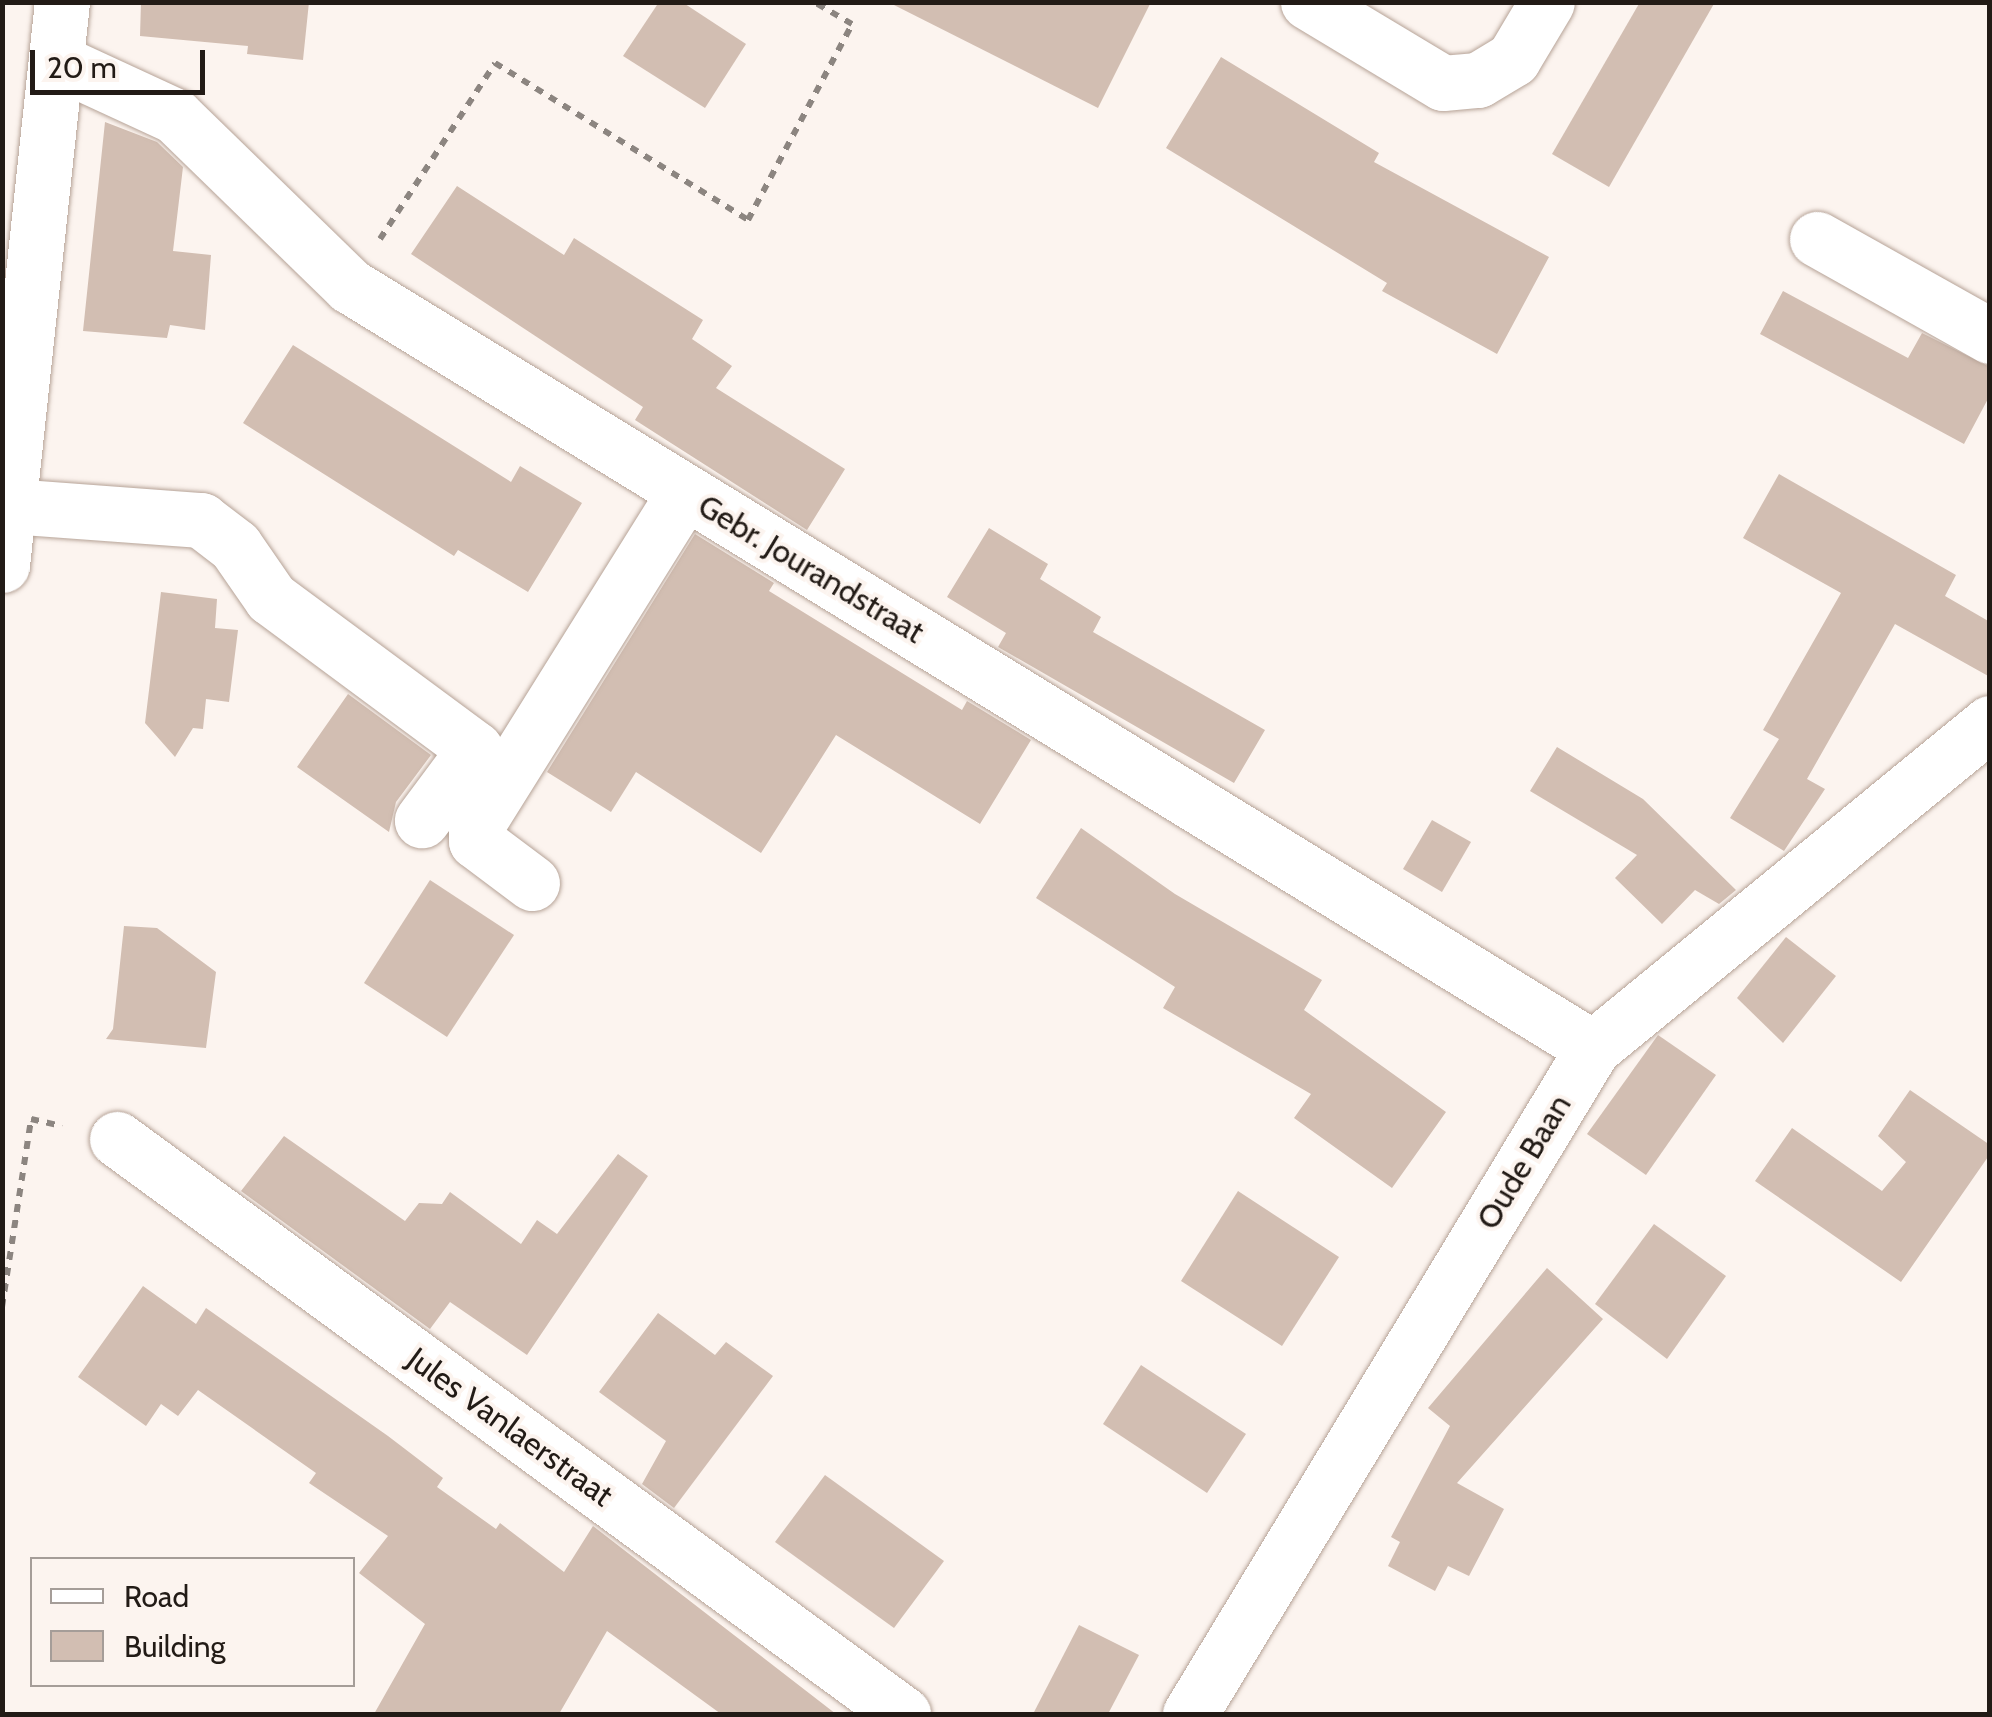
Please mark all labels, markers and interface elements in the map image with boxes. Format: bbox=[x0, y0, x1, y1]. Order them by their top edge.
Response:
scale bar bbox=[35, 30, 210, 92]
text: 20 m bbox=[47, 49, 117, 86]
street label: Gebr. Jourandstraat bbox=[691, 486, 931, 652]
street label: Oude Baan bbox=[1469, 1088, 1579, 1236]
street label: Jules Vanlaerstraat bbox=[400, 1340, 620, 1514]
legend bbox=[30, 1557, 355, 1687]
text: Road bbox=[124, 1578, 189, 1615]
text: Building bbox=[124, 1628, 226, 1665]

